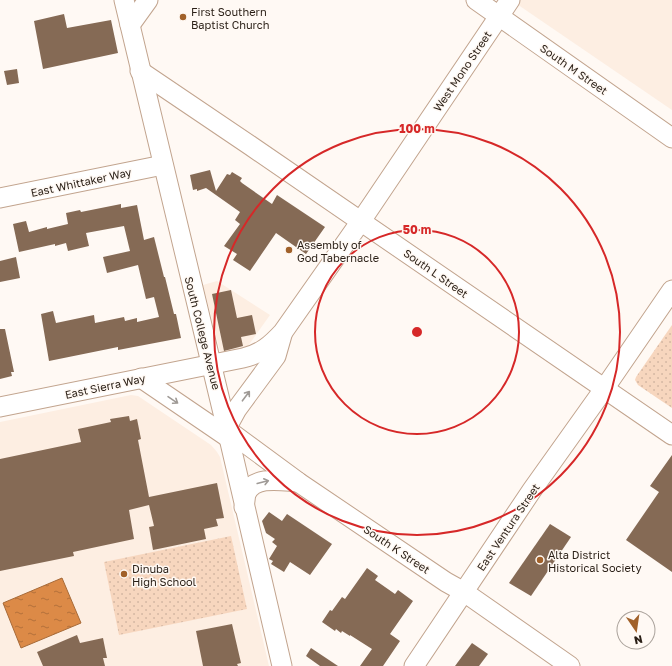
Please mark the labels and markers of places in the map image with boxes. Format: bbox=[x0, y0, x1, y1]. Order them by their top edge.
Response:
place label: First Southern Baptist Church bbox=[191, 5, 270, 31]
marker: First Southern Baptist Church bbox=[178, 12, 188, 22]
place label: Assembly of God Tabernacle bbox=[297, 238, 379, 264]
marker: Assembly of God Tabernacle bbox=[284, 245, 294, 255]
centre of rings bbox=[410, 325, 424, 339]
place label: Alta District Historical Society bbox=[548, 548, 642, 574]
marker: Alta District Historical Society bbox=[535, 555, 545, 565]
place label: Dinuba High School bbox=[132, 562, 197, 588]
marker: Dinuba High School bbox=[119, 569, 129, 579]

